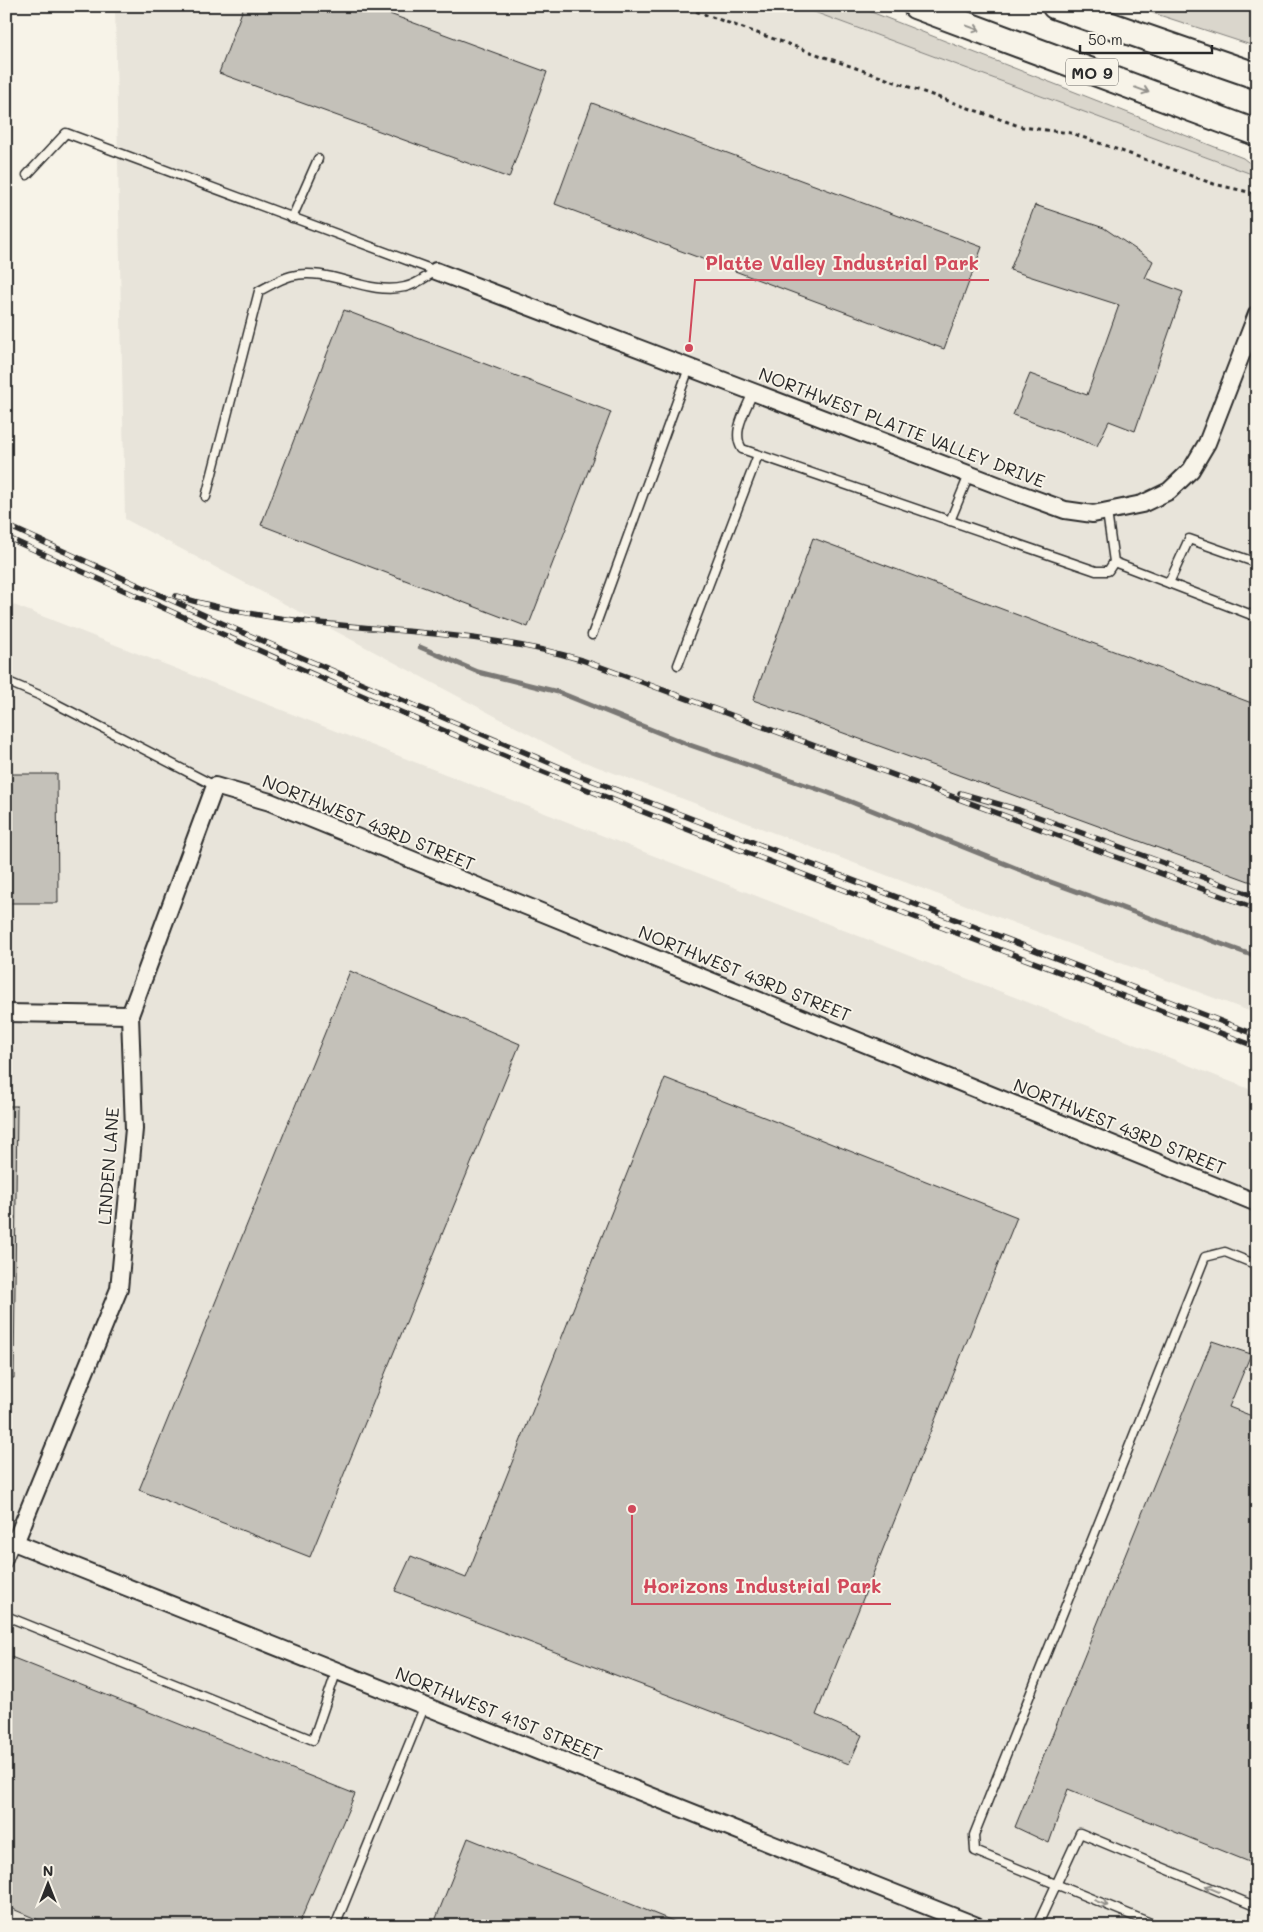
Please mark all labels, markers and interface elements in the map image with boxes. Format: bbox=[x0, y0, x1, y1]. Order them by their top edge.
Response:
scale bar bbox=[1080, 22, 1213, 54]
one-way arrow bbox=[965, 24, 980, 33]
text: 50 m bbox=[1088, 29, 1123, 49]
road number: MO 9 bbox=[1066, 58, 1118, 86]
one-way arrow bbox=[1133, 86, 1149, 95]
callout: Platte Valley Industrial Park bbox=[695, 246, 989, 280]
text: Platte Valley Industrial Park bbox=[705, 250, 979, 275]
street label: NORTHWEST PLATTE VALLEY DRIVE bbox=[755, 361, 1049, 493]
street label: NORTHWEST 43RD STREET bbox=[259, 768, 479, 876]
street label: NORTHWEST 43RD STREET bbox=[635, 919, 855, 1027]
street label: NORTHWEST 43RD STREET bbox=[1010, 1072, 1230, 1180]
street label: LINDEN LANE bbox=[92, 1106, 124, 1226]
callout: Horizons Industrial Park bbox=[632, 1570, 891, 1604]
text: Horizons Industrial Park bbox=[642, 1573, 882, 1598]
street label: NORTHWEST 41ST STREET bbox=[392, 1661, 606, 1765]
north arrow bbox=[22, 1860, 72, 1910]
text: N bbox=[43, 1861, 53, 1880]
one-way arrow bbox=[1205, 1883, 1220, 1893]
one-way arrow bbox=[1093, 1898, 1108, 1908]

